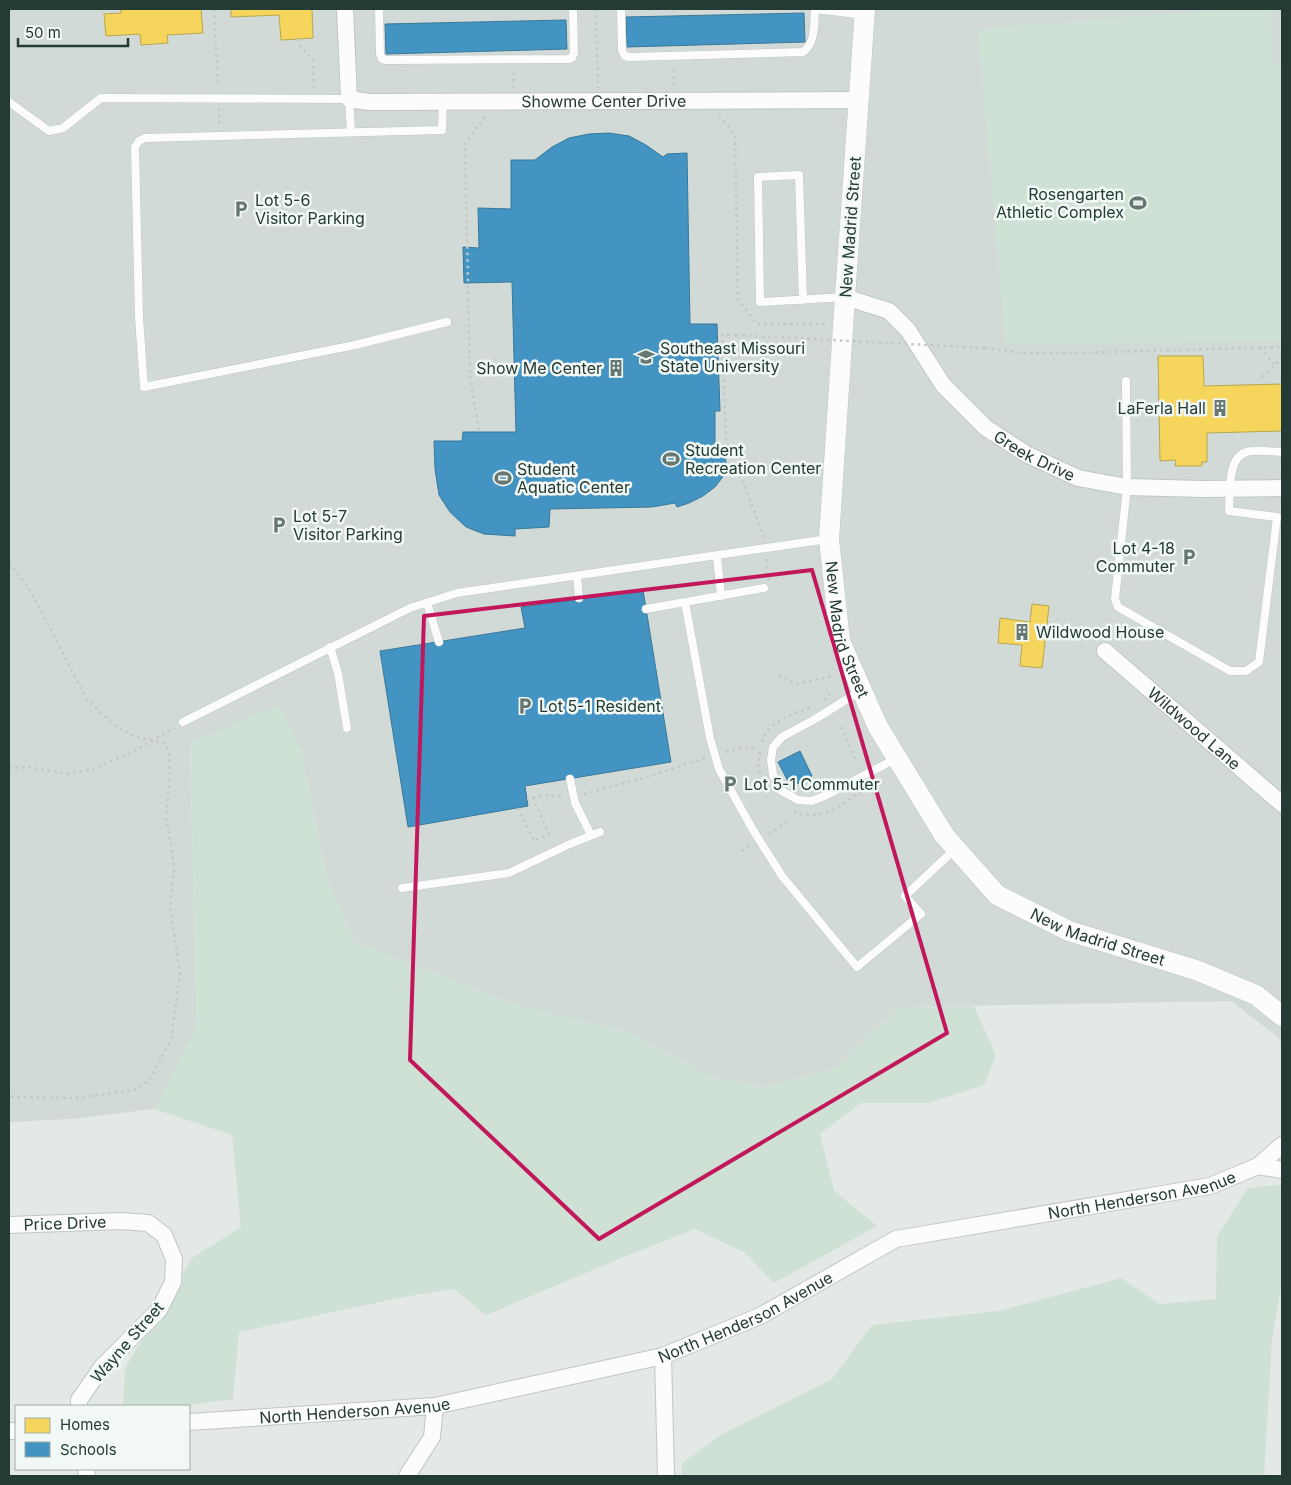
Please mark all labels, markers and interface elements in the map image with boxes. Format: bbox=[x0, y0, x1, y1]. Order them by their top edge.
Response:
scale bar bbox=[18, 15, 128, 47]
text: 50 m bbox=[25, 23, 61, 42]
street label: Showme Center Drive bbox=[521, 91, 686, 111]
street label: New Madrid Street bbox=[835, 156, 865, 298]
place label: Rosengarten Athletic Complex bbox=[996, 184, 1124, 222]
place label: Lot 5-6 Visitor Parking bbox=[255, 190, 365, 228]
sports icon: Rosengarten Athletic Complex bbox=[1128, 193, 1148, 213]
parking icon: Lot 5-6 Visitor Parking bbox=[231, 199, 251, 219]
place label: Southeast Missouri State University bbox=[660, 338, 805, 376]
school or university icon: Southeast Missouri State University bbox=[636, 347, 656, 367]
place label: Show Me Center bbox=[476, 358, 602, 378]
building icon: Show Me Center bbox=[606, 358, 626, 378]
place label: LaFerla Hall bbox=[1118, 398, 1206, 418]
building icon: LaFerla Hall bbox=[1210, 398, 1230, 418]
street label: Greek Drive bbox=[990, 426, 1078, 485]
place label: Student Recreation Center bbox=[685, 440, 821, 478]
sports icon: Student Recreation Center bbox=[661, 449, 681, 469]
place label: Student Aquatic Center bbox=[517, 459, 630, 497]
sports icon: Student Aquatic Center bbox=[493, 468, 513, 488]
place label: Lot 5-7 Visitor Parking bbox=[293, 506, 403, 544]
parking icon: Lot 5-7 Visitor Parking bbox=[269, 515, 289, 535]
place label: Lot 4-18 Commuter bbox=[1096, 538, 1175, 576]
parking icon: Lot 4-18 Commuter bbox=[1179, 547, 1199, 567]
street label: New Madrid Street bbox=[821, 560, 874, 701]
building icon: Wildwood House bbox=[1012, 622, 1032, 642]
place label: Wildwood House bbox=[1036, 622, 1164, 642]
street label: Wildwood Lane bbox=[1144, 683, 1245, 774]
parking icon: Lot 5-1 Resident bbox=[515, 696, 535, 716]
place label: Lot 5-1 Resident bbox=[539, 696, 661, 716]
parking icon: Lot 5-1 Commuter bbox=[720, 774, 740, 794]
place label: Lot 5-1 Commuter bbox=[744, 774, 880, 794]
street label: New Madrid Street bbox=[1027, 903, 1167, 970]
street label: North Henderson Avenue bbox=[1046, 1166, 1239, 1223]
street label: Price Drive bbox=[23, 1212, 107, 1234]
street label: North Henderson Avenue bbox=[655, 1267, 836, 1367]
street label: Wayne Street bbox=[86, 1297, 168, 1387]
street label: North Henderson Avenue bbox=[259, 1393, 452, 1427]
legend bbox=[15, 1405, 190, 1470]
text: Homes bbox=[60, 1415, 110, 1434]
text: Schools bbox=[60, 1440, 117, 1459]

